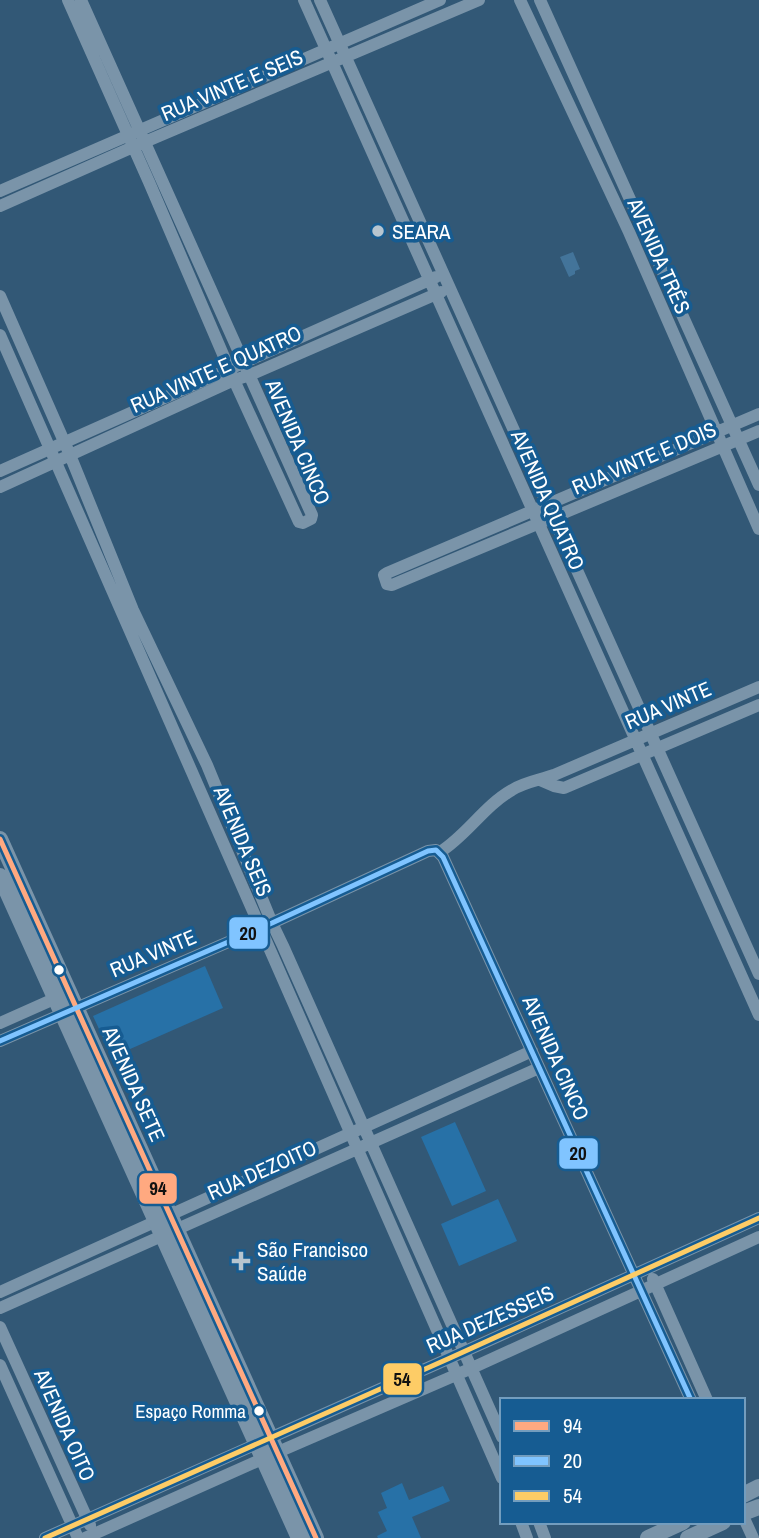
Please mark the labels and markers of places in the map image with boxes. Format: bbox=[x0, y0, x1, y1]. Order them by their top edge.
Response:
place label: SEARA bbox=[392, 217, 451, 246]
marker: SEARA bbox=[370, 223, 386, 239]
unlabelled marker bbox=[52, 963, 66, 977]
place label: São Francisco Saúde bbox=[257, 1235, 368, 1288]
marker: São Francisco Saúde bbox=[231, 1251, 251, 1271]
place label: Espaço Romma bbox=[135, 1398, 246, 1424]
marker: Espaço Romma bbox=[252, 1404, 266, 1418]

